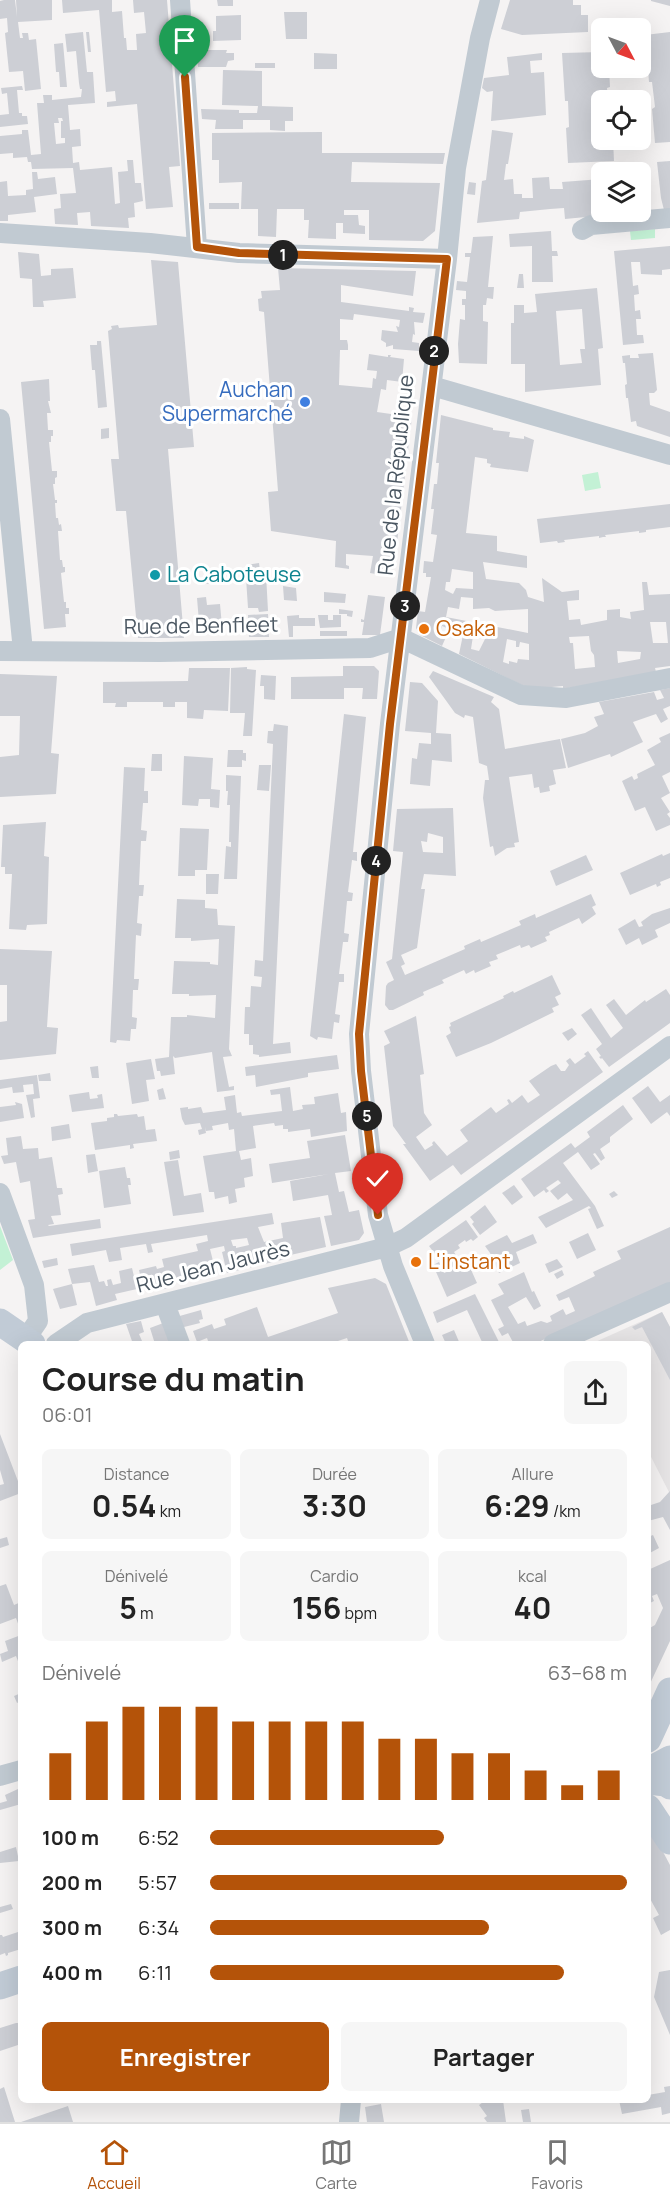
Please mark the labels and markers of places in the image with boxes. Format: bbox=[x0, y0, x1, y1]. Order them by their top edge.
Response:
pin bbox=[159, 15, 210, 77]
pin: 1 bbox=[268, 240, 298, 270]
pin: 2 bbox=[419, 336, 449, 366]
place label: Auchan Supermarché bbox=[162, 375, 293, 427]
marker: Auchan Supermarché bbox=[298, 395, 312, 409]
place label: La Caboteuse bbox=[167, 560, 301, 588]
marker: La Caboteuse bbox=[148, 568, 162, 582]
pin: 3 bbox=[390, 591, 420, 621]
place label: Osaka bbox=[436, 614, 496, 642]
marker: Osaka bbox=[417, 622, 431, 636]
pin: 4 bbox=[361, 846, 391, 876]
pin: 5 bbox=[352, 1101, 382, 1131]
pin bbox=[352, 1153, 403, 1215]
place label: L'instant bbox=[428, 1247, 511, 1275]
marker: L'instant bbox=[409, 1255, 423, 1269]

